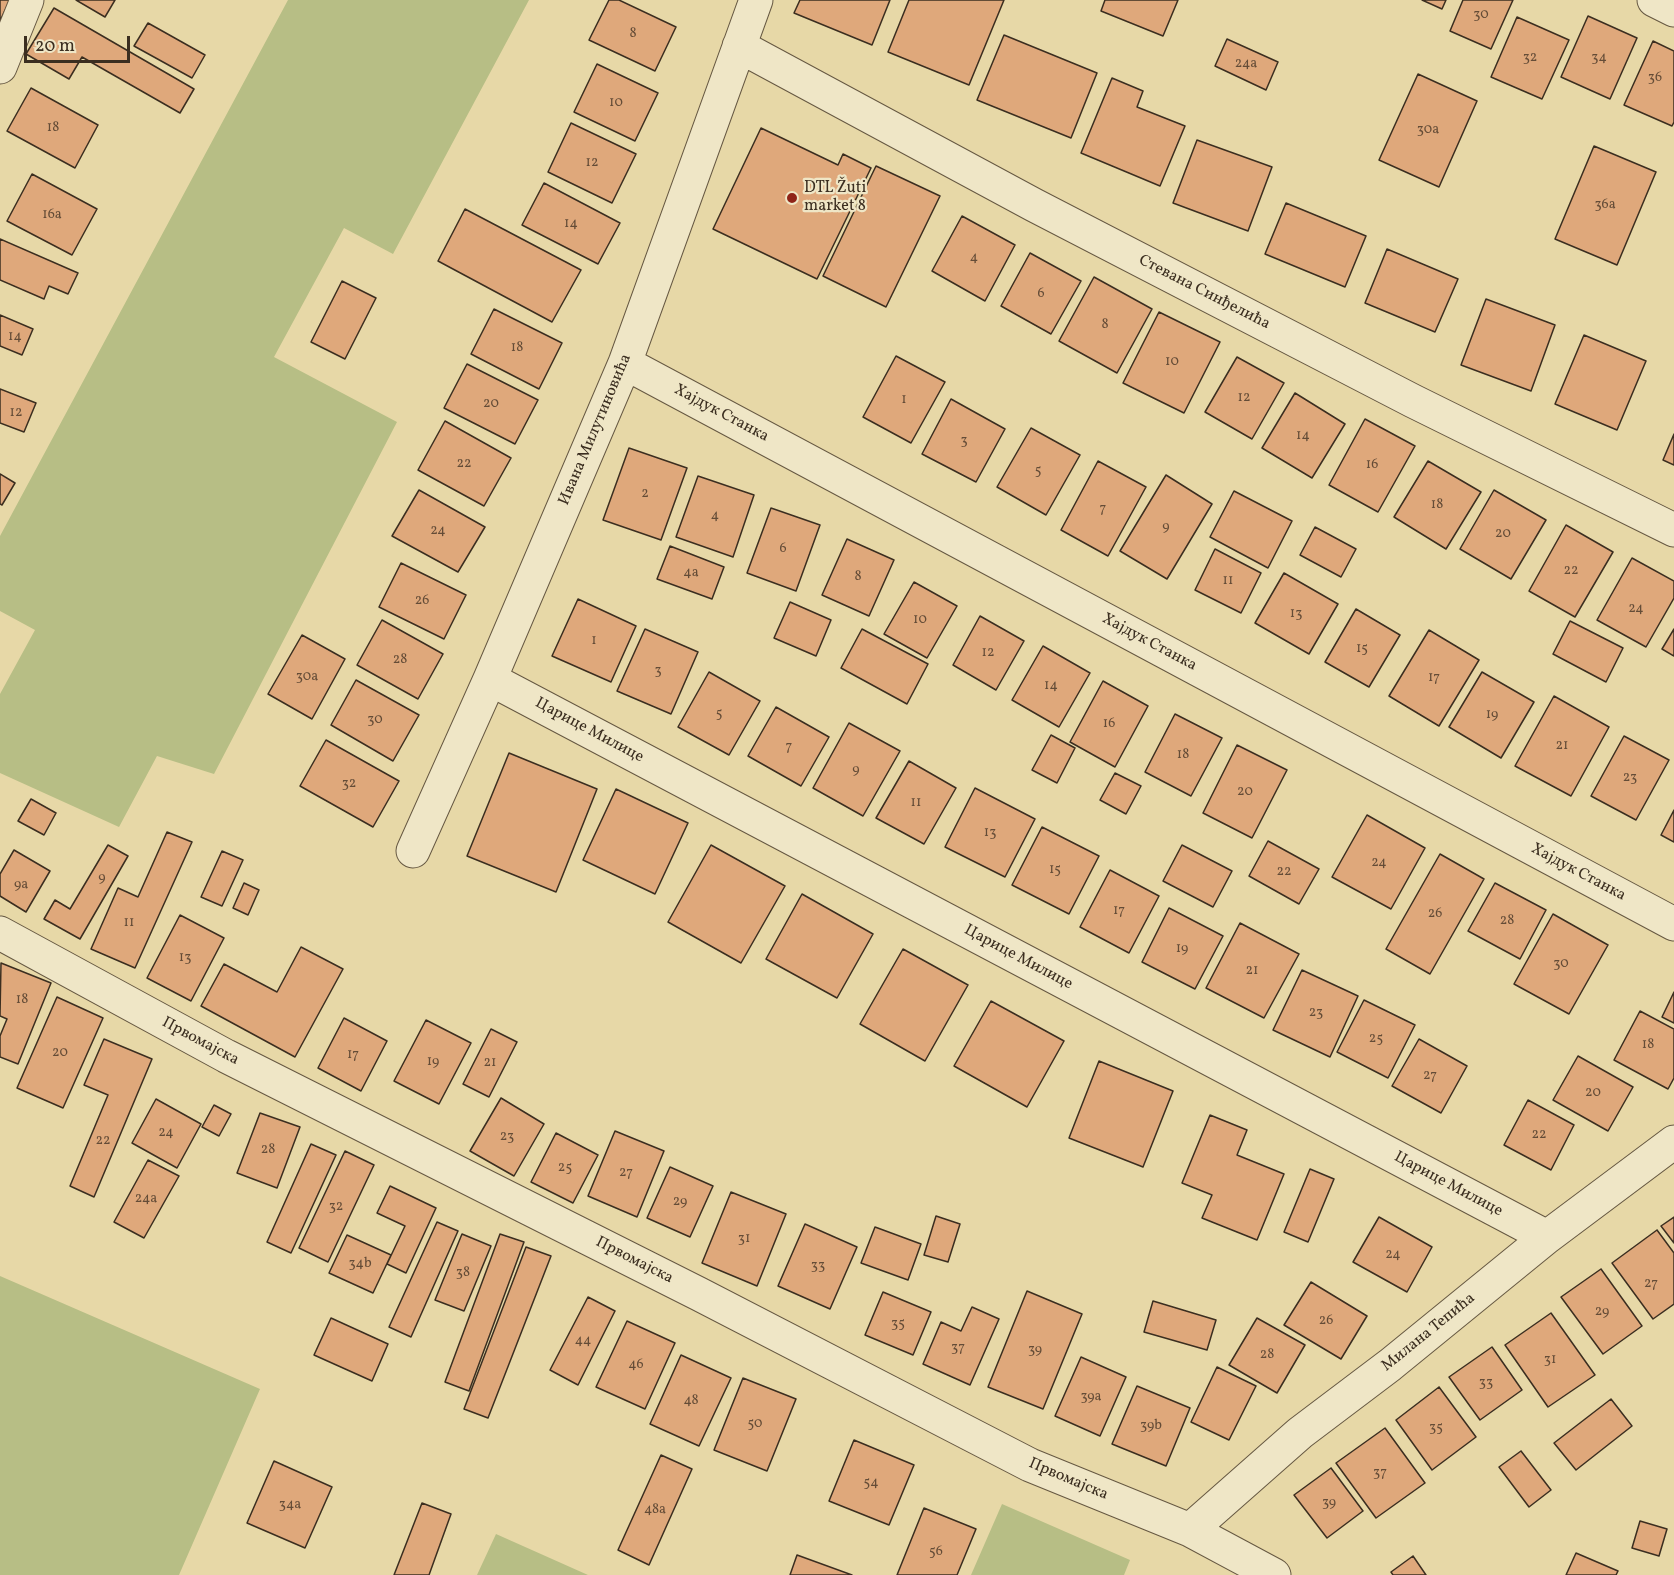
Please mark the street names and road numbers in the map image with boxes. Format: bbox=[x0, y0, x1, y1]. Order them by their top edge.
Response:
street label: Стевана Синђелића bbox=[1135, 251, 1273, 335]
street label: Ивана Милутиновића bbox=[555, 352, 637, 508]
street label: Хајдук Станка bbox=[670, 381, 772, 447]
street label: Хајдук Станка bbox=[1098, 610, 1200, 676]
street label: Царице Милице bbox=[531, 694, 647, 768]
street label: Хајдук Станка bbox=[1527, 840, 1629, 906]
street label: Царице Милице bbox=[960, 921, 1076, 995]
street label: Првомајска bbox=[158, 1014, 242, 1070]
street label: Царице Милице bbox=[1390, 1148, 1506, 1222]
street label: Првомајска bbox=[592, 1233, 676, 1289]
street label: Милана Тепића bbox=[1378, 1289, 1480, 1377]
street label: Првомајска bbox=[1025, 1455, 1111, 1505]

